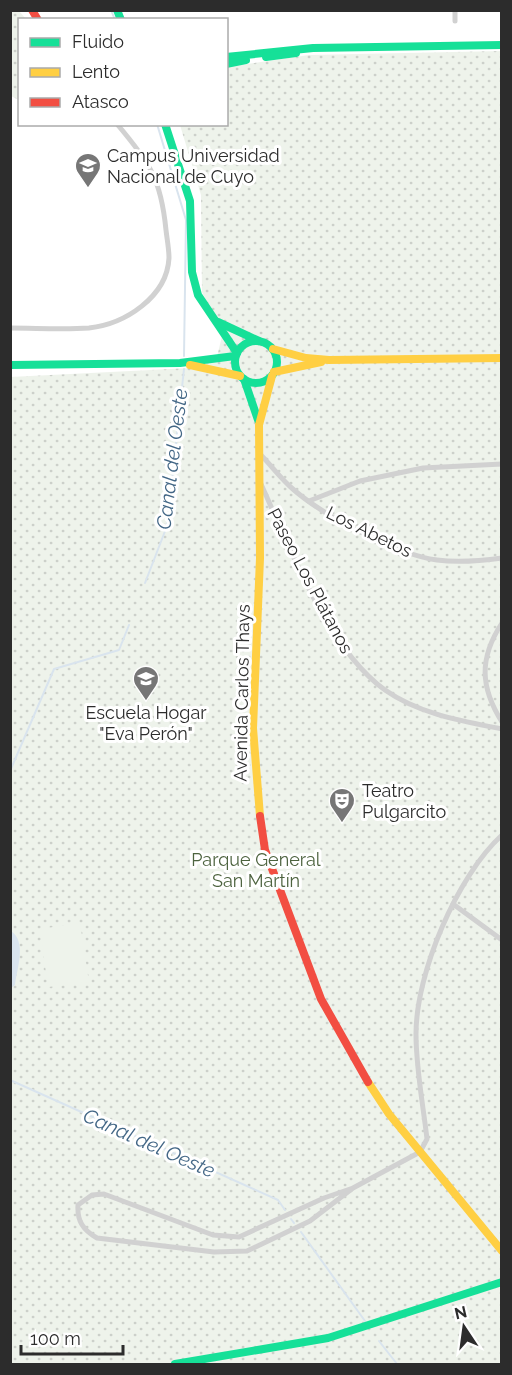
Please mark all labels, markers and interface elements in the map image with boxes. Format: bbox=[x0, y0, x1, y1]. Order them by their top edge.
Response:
legend bbox=[18, 18, 228, 126]
text: Fluido bbox=[72, 31, 124, 52]
text: Lento bbox=[72, 61, 120, 82]
text: Atasco bbox=[72, 91, 129, 112]
place label: Campus Universidad Nacional de Cuyo bbox=[107, 145, 280, 187]
school or university icon: Campus Universidad Nacional de Cuyo bbox=[73, 151, 103, 189]
water label: Canal del Oeste bbox=[151, 387, 193, 531]
street label: Los Abetos bbox=[323, 502, 416, 561]
street label: Paseo Los Plátanos bbox=[263, 505, 358, 657]
street label: Avenida Carlos Thays bbox=[229, 604, 254, 782]
school or university icon: Escuela Hogar "Eva Perón" bbox=[131, 664, 161, 702]
place label: Escuela Hogar "Eva Perón" bbox=[85, 702, 207, 744]
place label: Teatro Pulgarcito bbox=[362, 780, 446, 822]
theatre icon: Teatro Pulgarcito bbox=[327, 786, 357, 824]
park label: Parque General San Martín bbox=[191, 849, 321, 891]
water label: Canal del Oeste bbox=[79, 1103, 219, 1183]
north arrow bbox=[434, 1297, 494, 1357]
text: N bbox=[453, 1302, 469, 1324]
scale bar bbox=[21, 1318, 123, 1356]
text: 100 m bbox=[30, 1328, 81, 1349]

